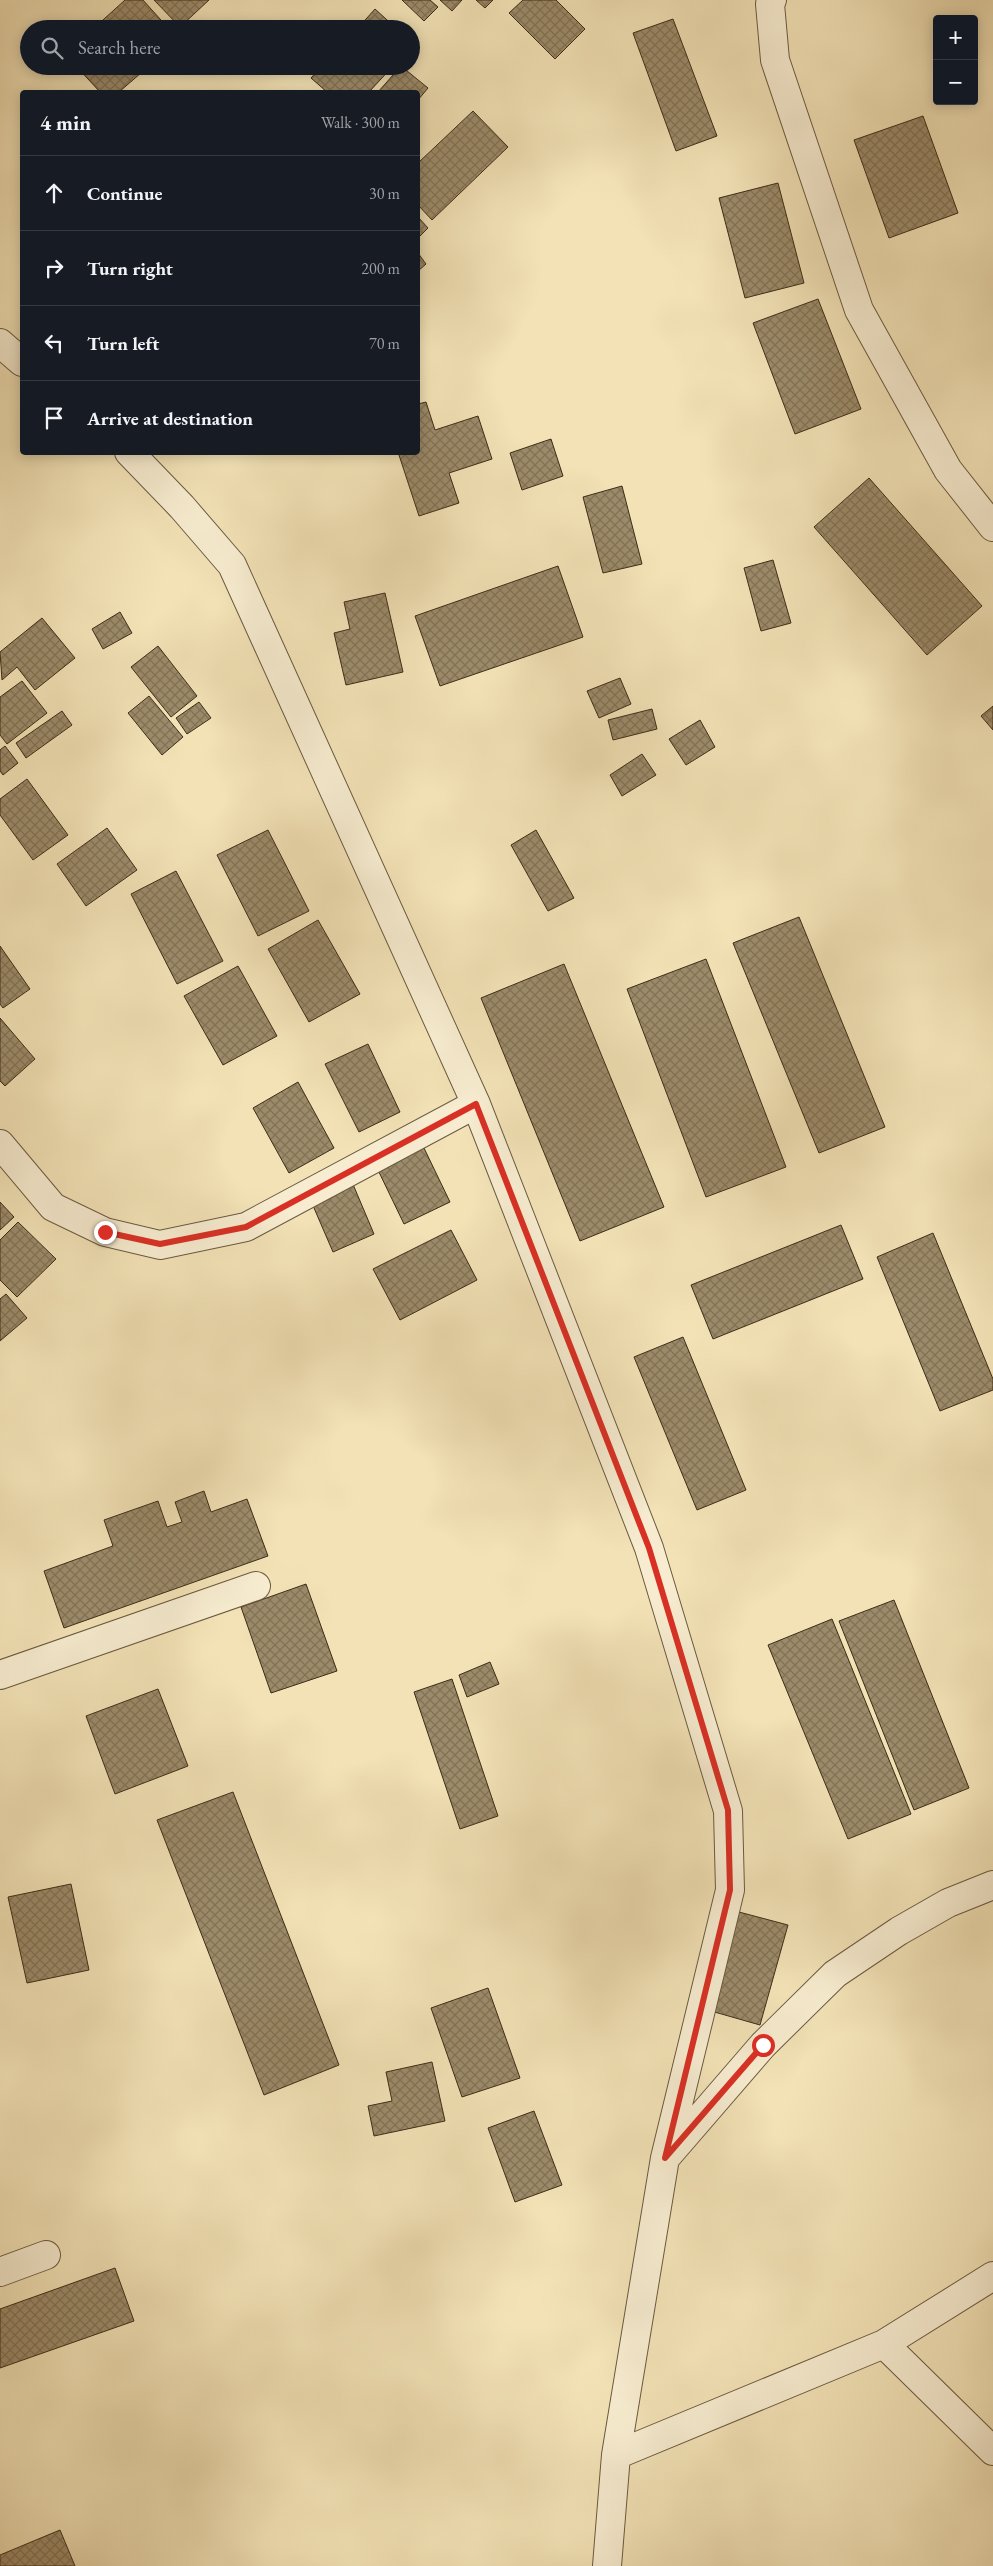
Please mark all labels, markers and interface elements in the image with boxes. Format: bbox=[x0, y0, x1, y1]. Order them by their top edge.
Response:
map controls bbox=[933, 15, 978, 105]
button: + bbox=[933, 15, 978, 60]
search box bbox=[20, 20, 420, 75]
icon: search bbox=[38, 34, 66, 62]
text: Search here bbox=[78, 35, 160, 60]
button: − bbox=[933, 60, 978, 105]
text: 4 min bbox=[40, 109, 91, 136]
text: Walk · 300 m bbox=[321, 112, 400, 133]
icon: ahead bbox=[40, 179, 68, 207]
text: Continue bbox=[87, 181, 162, 206]
text: 30 m bbox=[369, 183, 400, 204]
icon: right bbox=[40, 254, 68, 282]
text: Turn right bbox=[87, 256, 173, 281]
text: 200 m bbox=[361, 258, 400, 279]
icon: left bbox=[40, 329, 68, 357]
text: Turn left bbox=[87, 331, 159, 356]
text: 70 m bbox=[369, 333, 400, 354]
icon: arrive bbox=[40, 404, 68, 432]
text: Arrive at destination bbox=[87, 406, 253, 431]
route end bbox=[94, 1221, 117, 1244]
route start bbox=[752, 2034, 775, 2057]

